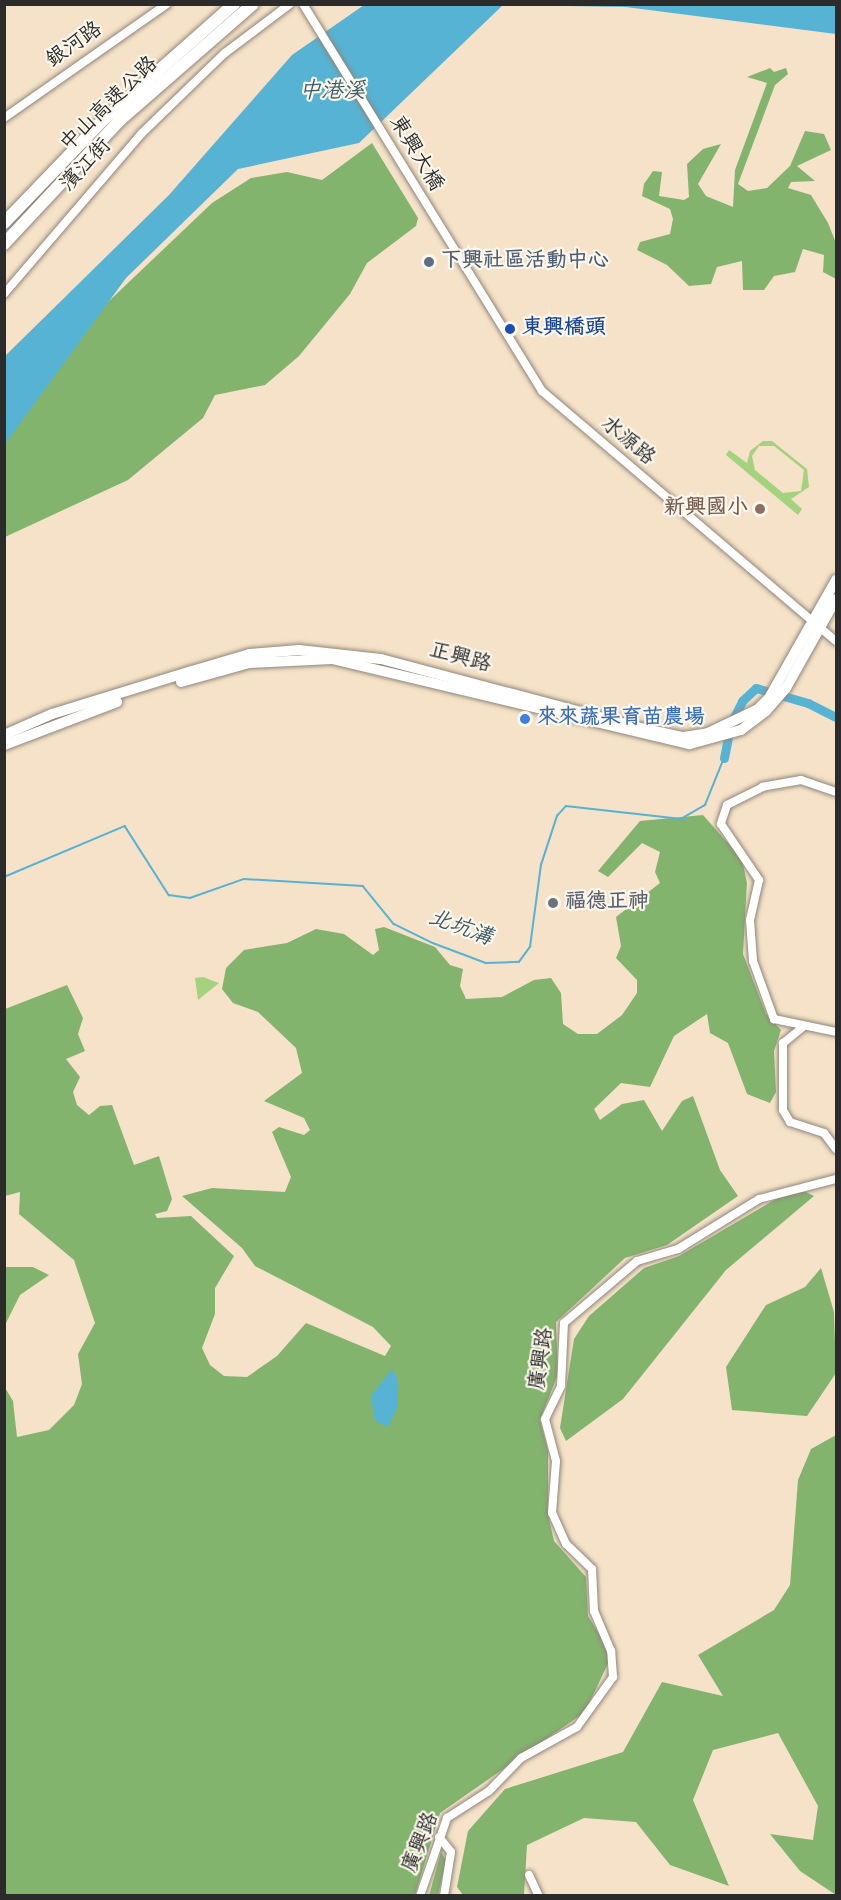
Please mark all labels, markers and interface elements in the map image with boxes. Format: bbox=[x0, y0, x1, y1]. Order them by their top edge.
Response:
street label: 銀河路 bbox=[42, 18, 108, 74]
street label: 中山高速公路 bbox=[56, 52, 164, 158]
water label: 中港溪 bbox=[299, 80, 365, 106]
street label: 東興大橋 bbox=[383, 112, 447, 196]
street label: 濱江街 bbox=[56, 134, 118, 198]
place label: 下興社區活動中心 bbox=[441, 249, 609, 275]
marker: 下興社區活動中心 bbox=[422, 255, 436, 269]
place label: 東興橋頭 bbox=[522, 316, 606, 342]
marker: 東興橋頭 bbox=[503, 322, 517, 336]
street label: 水源路 bbox=[595, 412, 659, 472]
place label: 新興國小 bbox=[664, 496, 748, 522]
marker: 新興國小 bbox=[753, 502, 767, 516]
street label: 正興路 bbox=[426, 639, 494, 679]
place label: 來來蔬果育苗農場 bbox=[537, 706, 705, 732]
marker: 來來蔬果育苗農場 bbox=[518, 712, 532, 726]
place label: 福德正神 bbox=[565, 890, 649, 916]
marker: 福德正神 bbox=[546, 896, 560, 910]
water label: 北坑溝 bbox=[424, 905, 496, 953]
street label: 廣興路 bbox=[526, 1326, 560, 1392]
street label: 廣興路 bbox=[399, 1809, 445, 1877]

